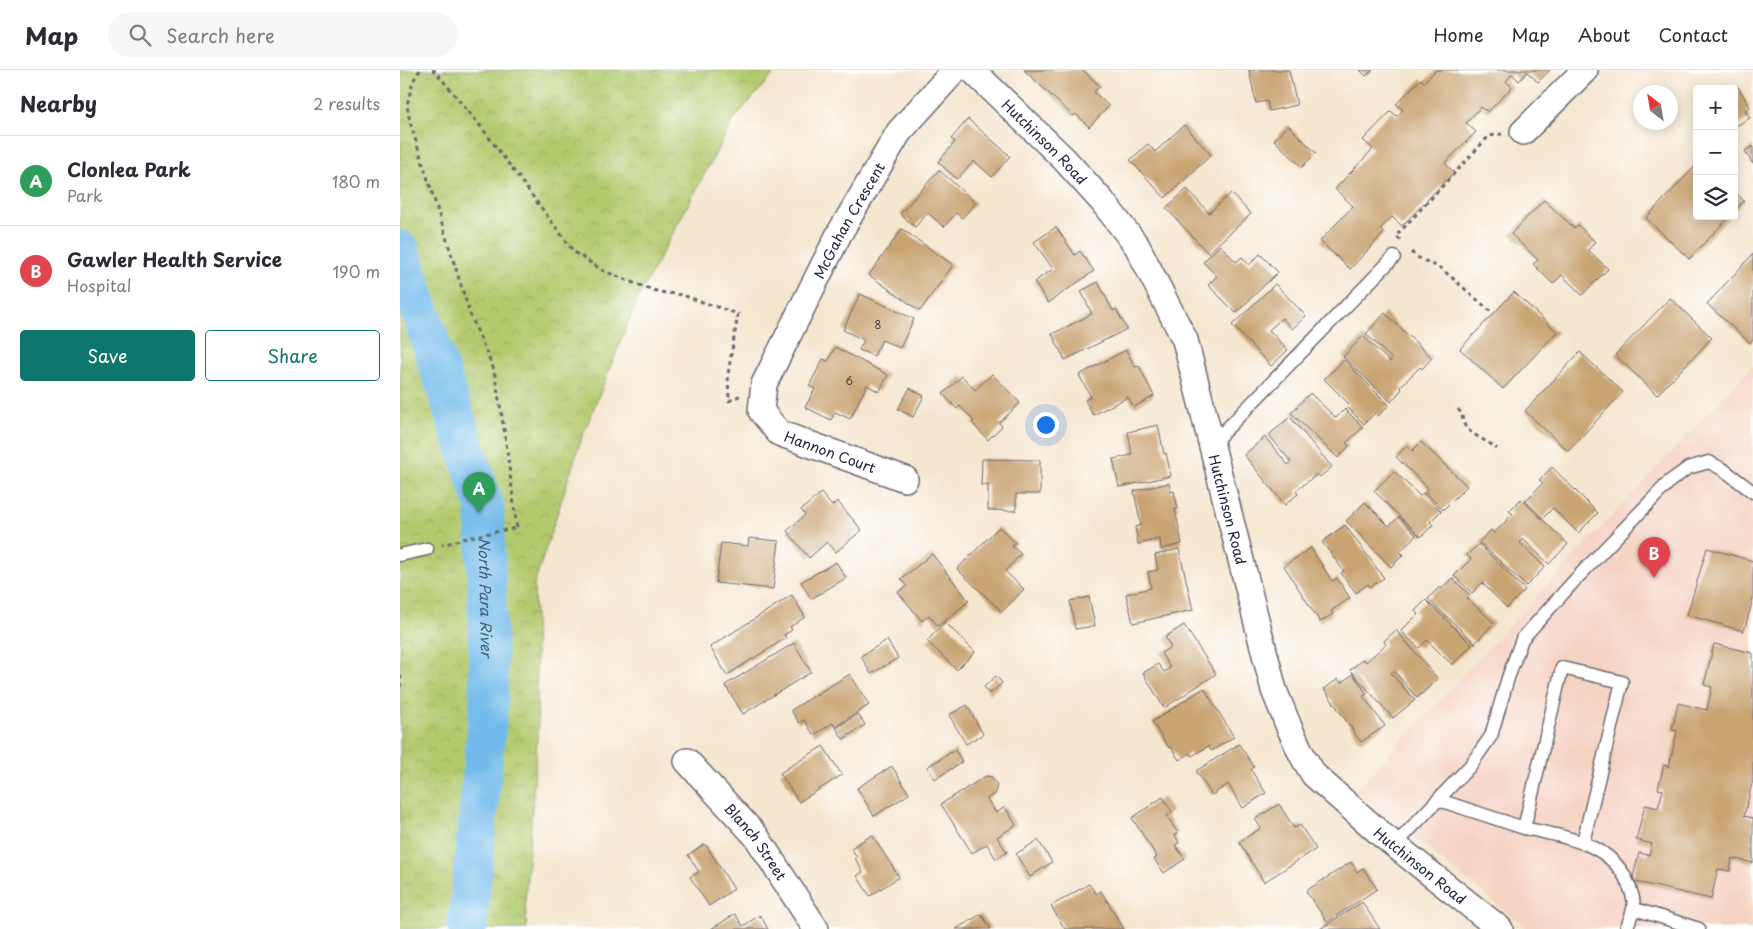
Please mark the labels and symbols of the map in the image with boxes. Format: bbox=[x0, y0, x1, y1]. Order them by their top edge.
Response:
north arrow bbox=[1633, 85, 1678, 130]
street label: Hutchinson Road bbox=[997, 94, 1092, 189]
street label: McGahan Crescent bbox=[808, 158, 890, 282]
house number: 8 bbox=[875, 316, 882, 333]
house number: 6 bbox=[845, 372, 853, 389]
your location bbox=[1033, 412, 1059, 438]
street label: Hannon Court bbox=[781, 426, 879, 478]
street label: Hutchinson Road bbox=[1204, 452, 1252, 567]
pin: A bbox=[463, 472, 495, 513]
water label: North Para River bbox=[474, 537, 500, 660]
pin: B bbox=[1638, 537, 1670, 578]
street label: Blanch Street bbox=[720, 798, 792, 884]
street label: Hutchinson Road bbox=[1369, 822, 1471, 909]

